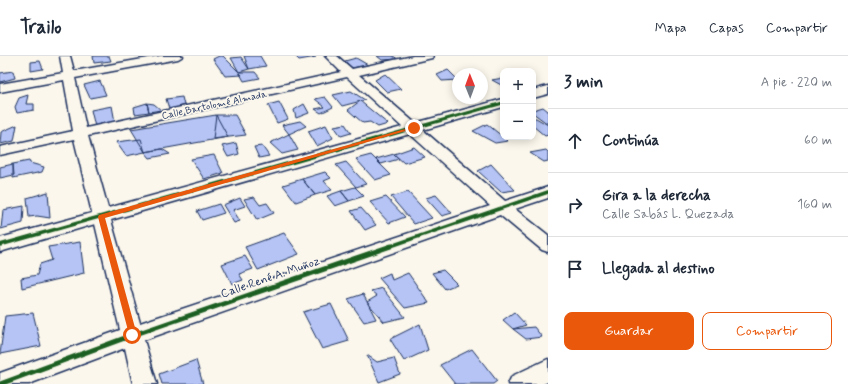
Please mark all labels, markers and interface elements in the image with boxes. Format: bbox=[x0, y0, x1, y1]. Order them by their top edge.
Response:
text: Trailo bbox=[20, 15, 62, 40]
text: Mapa bbox=[655, 19, 687, 37]
text: Capas bbox=[709, 19, 744, 37]
text: Compartir bbox=[766, 19, 828, 37]
north arrow bbox=[452, 68, 488, 104]
map controls bbox=[500, 68, 536, 140]
button: + bbox=[500, 68, 536, 104]
text: 3 min bbox=[564, 71, 603, 93]
text: A pie · 220 m bbox=[761, 74, 832, 91]
street label: Calle Bartolomé Almada bbox=[160, 88, 269, 123]
button: − bbox=[500, 104, 536, 140]
route end bbox=[405, 119, 423, 137]
icon: ahead bbox=[564, 130, 586, 152]
text: Continúa bbox=[602, 131, 659, 151]
text: 60 m bbox=[804, 132, 832, 149]
text: Gira a la derecha bbox=[602, 186, 711, 206]
icon: right bbox=[564, 194, 586, 216]
text: 160 m bbox=[797, 196, 832, 213]
text: Calle Sabás L. Quezada bbox=[602, 206, 734, 223]
street label: Calle René A. Muñoz bbox=[219, 254, 322, 302]
icon: arrive bbox=[564, 258, 586, 280]
text: Llegada al destino bbox=[602, 259, 715, 279]
button: Guardar bbox=[564, 312, 694, 350]
button: Compartir bbox=[702, 312, 832, 350]
route start bbox=[123, 326, 141, 344]

